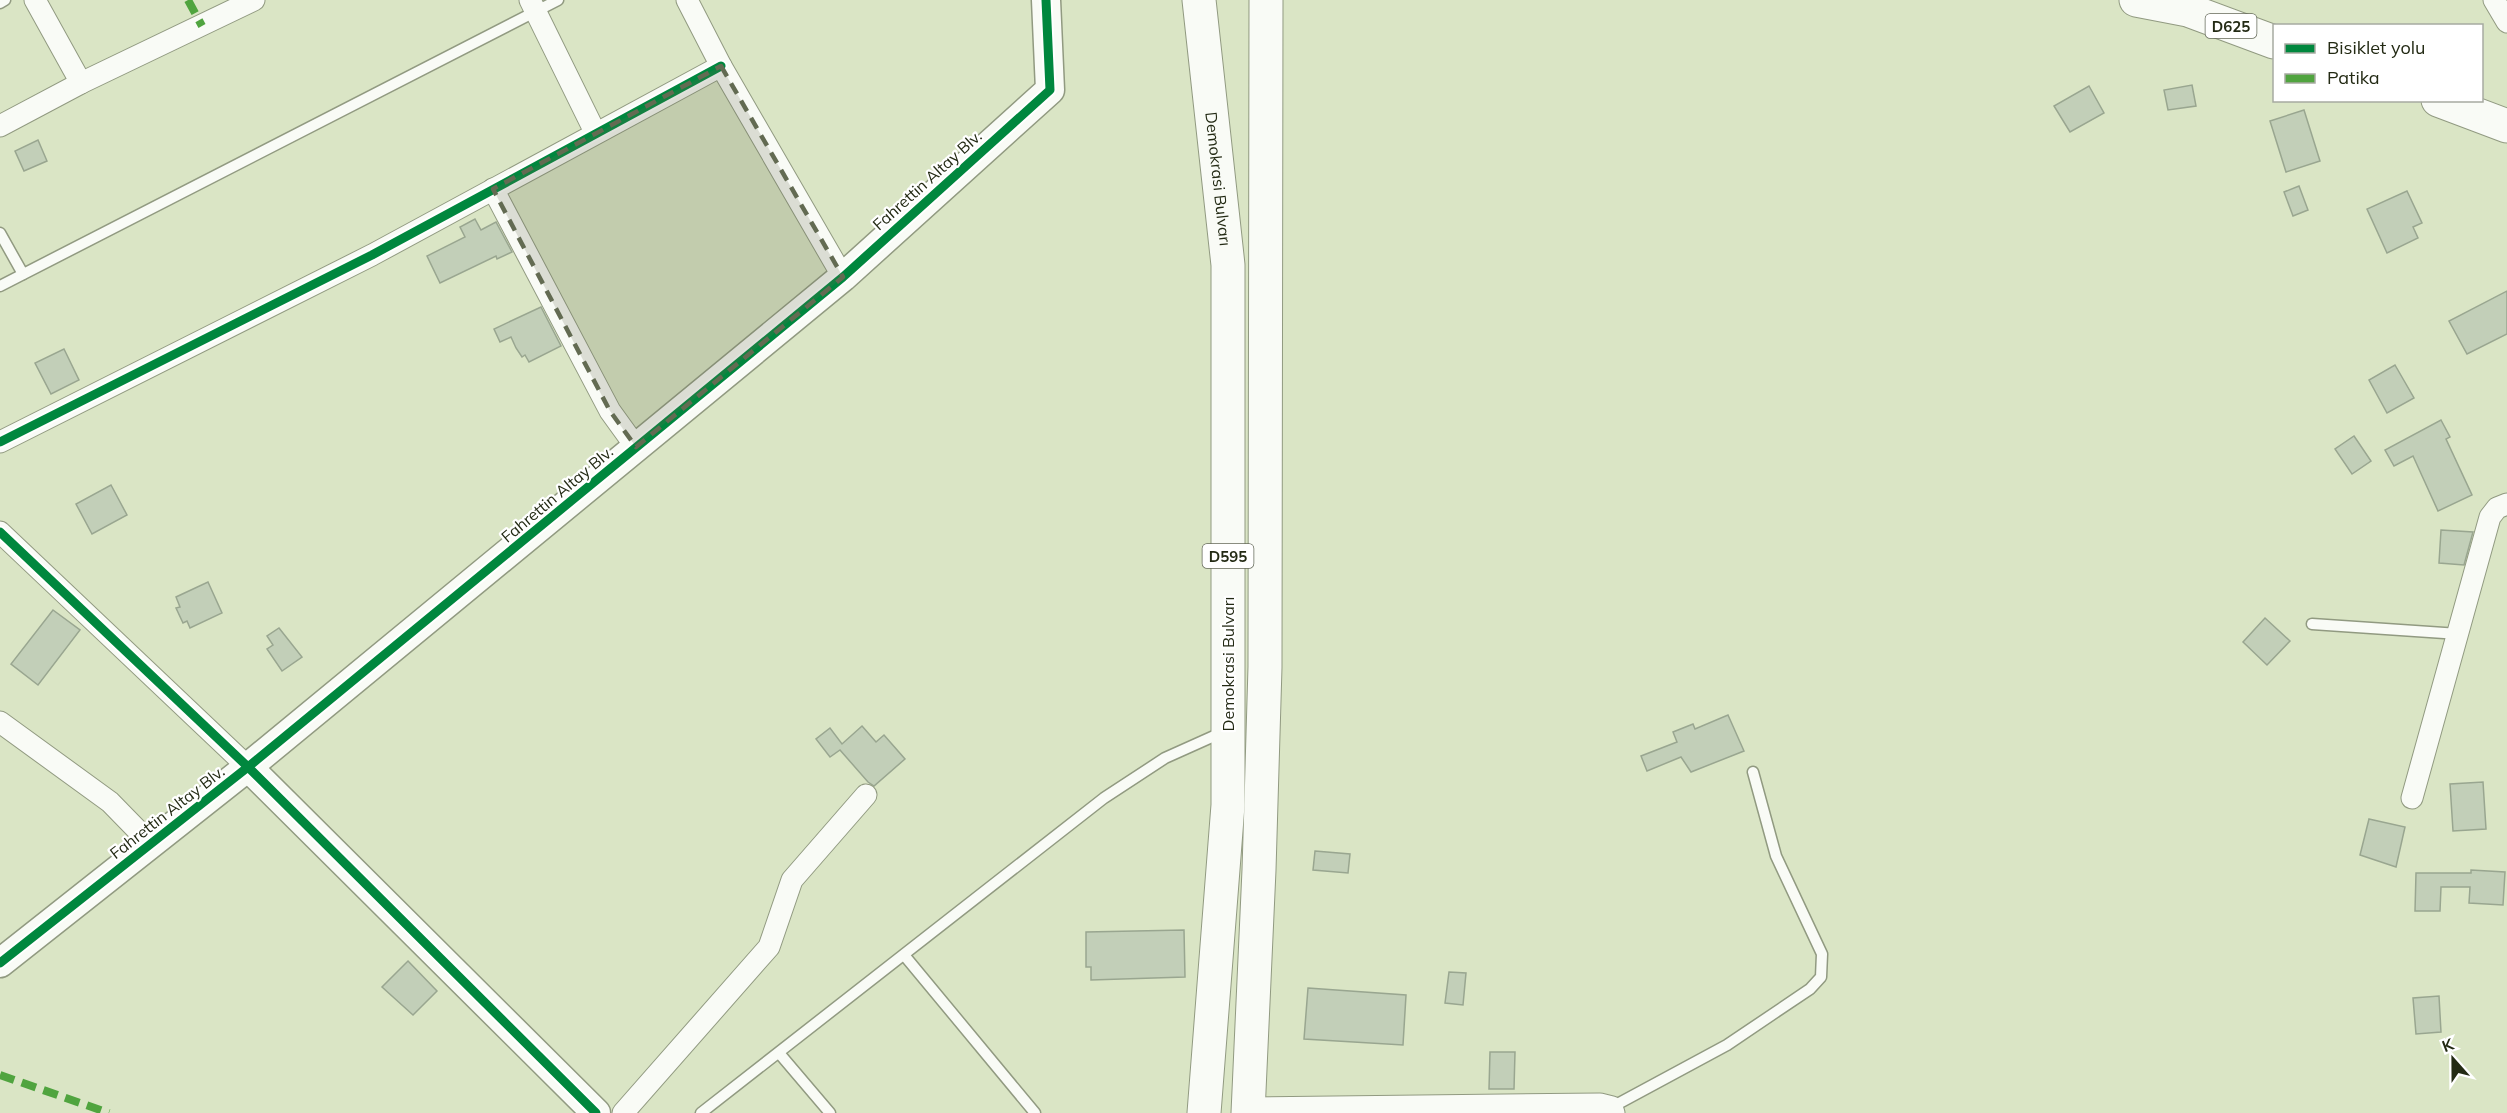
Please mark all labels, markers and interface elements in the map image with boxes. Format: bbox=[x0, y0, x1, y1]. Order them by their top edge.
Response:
road number: D625 bbox=[2206, 14, 2256, 38]
legend bbox=[2273, 24, 2483, 102]
text: Bisiklet yolu bbox=[2327, 36, 2425, 59]
text: Patika bbox=[2327, 66, 2380, 89]
street label: Demokrasi Bulvarı bbox=[1201, 111, 1236, 247]
street label: Fahrettin Altay Blv. bbox=[868, 126, 986, 234]
street label: Fahrettin Altay Blv. bbox=[497, 441, 617, 547]
road number: D595 bbox=[1202, 544, 1254, 568]
street label: Demokrasi Bulvarı bbox=[1218, 597, 1238, 731]
street label: Fahrettin Altay Blv. bbox=[106, 761, 228, 863]
north arrow bbox=[2423, 1029, 2483, 1089]
text: K bbox=[2439, 1033, 2457, 1056]

